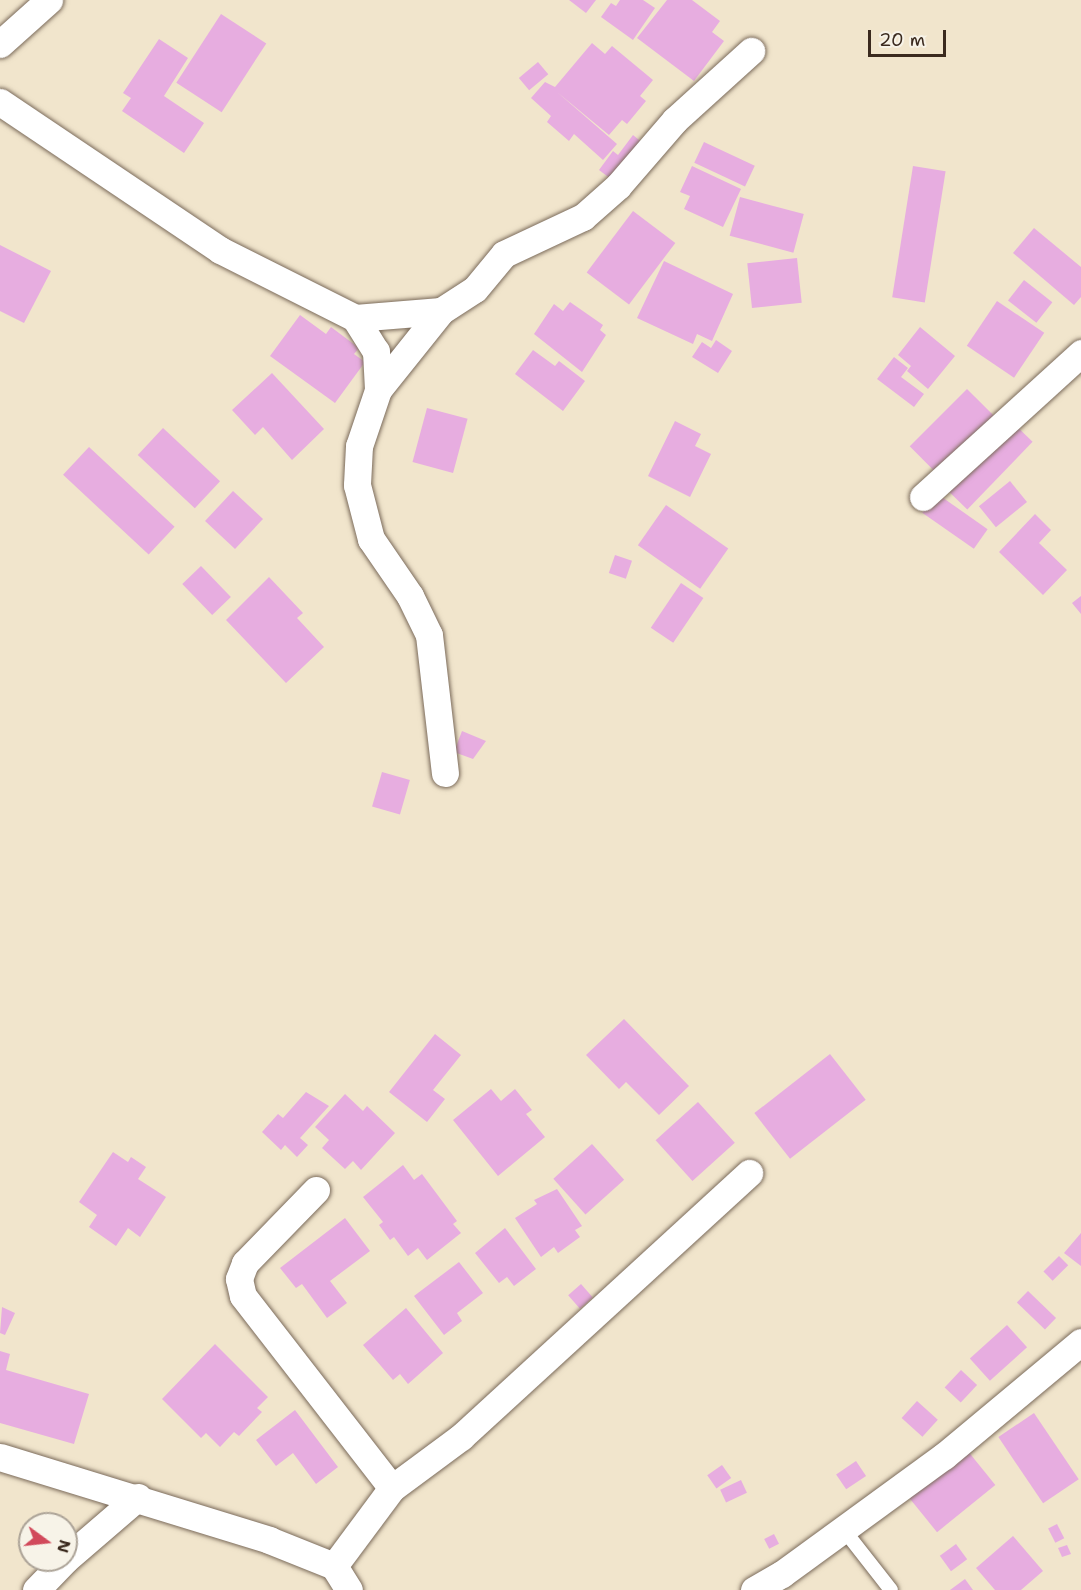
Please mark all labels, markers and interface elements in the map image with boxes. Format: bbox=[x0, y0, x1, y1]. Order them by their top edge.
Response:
scale bar bbox=[871, 18, 949, 56]
text: 20 m bbox=[879, 28, 925, 52]
north arrow bbox=[18, 1512, 78, 1572]
text: N bbox=[52, 1537, 76, 1555]

